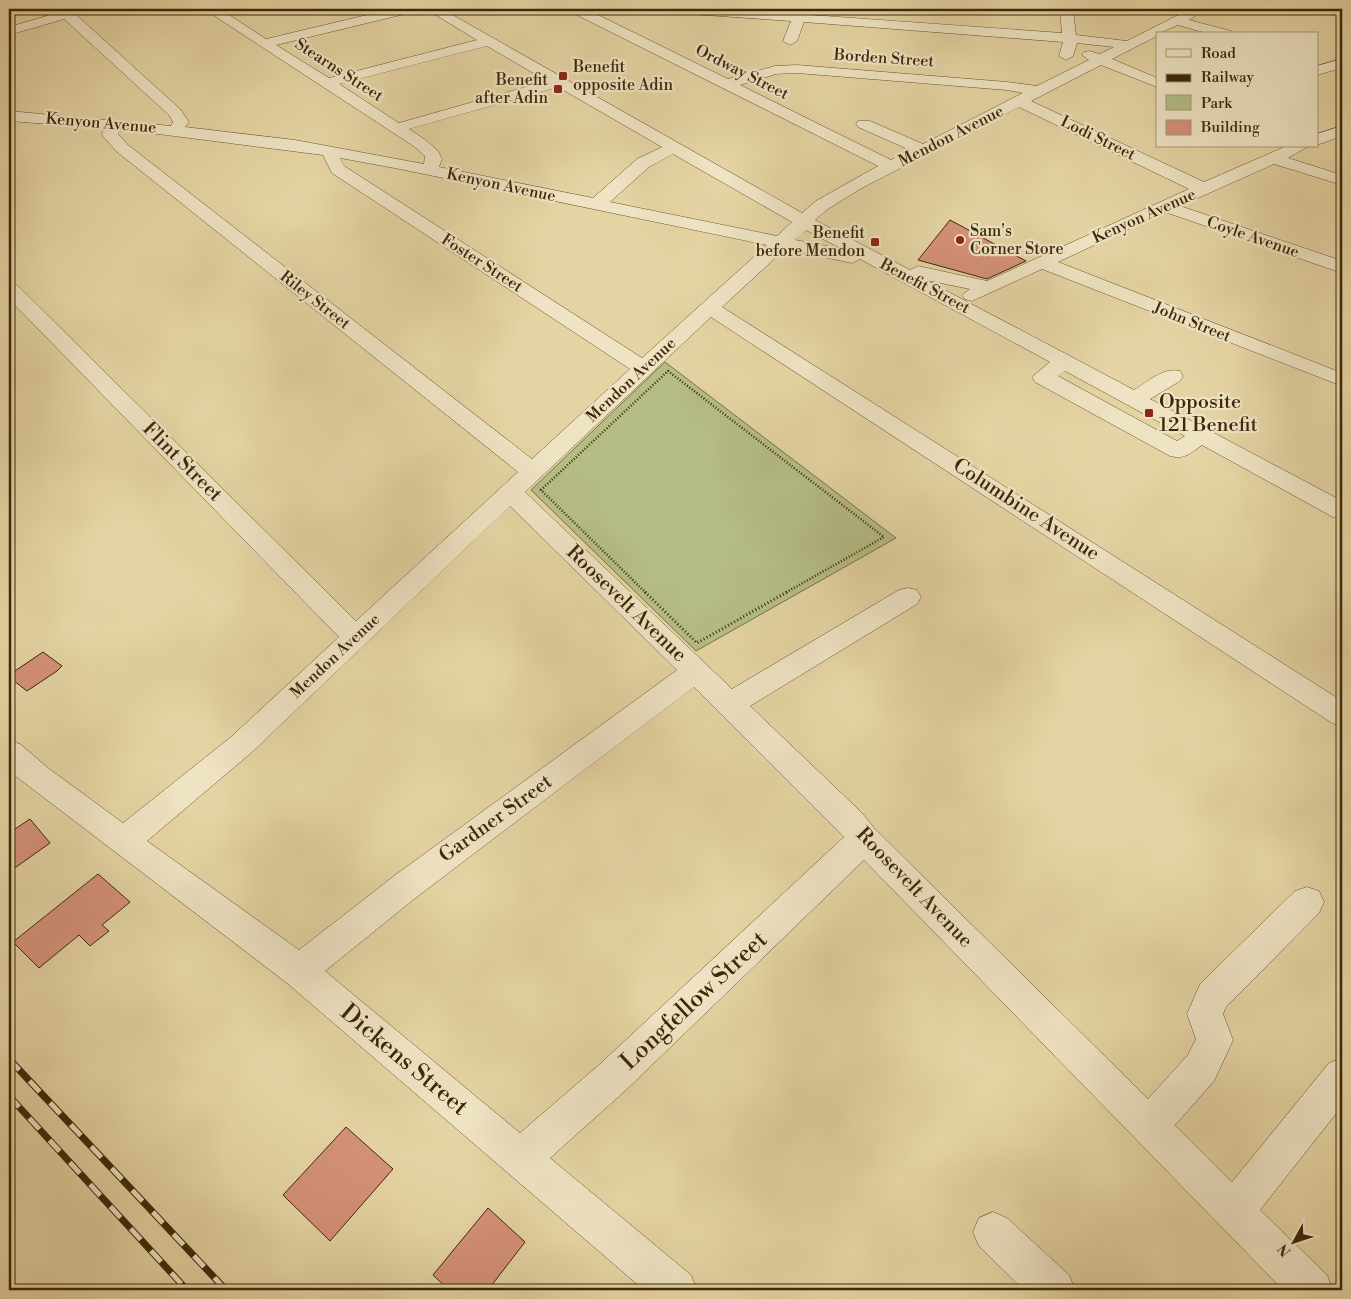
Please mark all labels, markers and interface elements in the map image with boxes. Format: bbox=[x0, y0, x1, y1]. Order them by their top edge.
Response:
legend bbox=[1156, 32, 1318, 148]
street label: Stearns Street bbox=[291, 34, 387, 106]
street label: Ordway Street bbox=[692, 40, 792, 104]
street label: Borden Street bbox=[832, 44, 935, 72]
text: Road bbox=[1201, 44, 1236, 63]
place label: Benefit opposite Adin bbox=[572, 57, 674, 95]
text: Railway bbox=[1201, 68, 1255, 87]
place label: Benefit after Adin bbox=[475, 70, 548, 108]
marker: Benefit opposite Adin bbox=[557, 70, 569, 82]
marker: Benefit after Adin bbox=[552, 83, 564, 95]
text: Park bbox=[1201, 94, 1233, 113]
street label: Mendon Avenue bbox=[895, 101, 1007, 171]
street label: Kenyon Avenue bbox=[45, 108, 157, 138]
street label: Lodi Street bbox=[1057, 111, 1139, 165]
text: Building bbox=[1200, 118, 1260, 137]
street label: Kenyon Avenue bbox=[445, 164, 557, 206]
street label: Kenyon Avenue bbox=[1089, 184, 1199, 248]
street label: Coyle Avenue bbox=[1204, 212, 1302, 262]
place label: Sam's Corner Store bbox=[970, 221, 1064, 259]
place label: Benefit before Mendon bbox=[756, 223, 865, 261]
street label: Foster Street bbox=[438, 229, 527, 297]
marker: Sam's Corner Store bbox=[954, 234, 966, 246]
marker: Benefit before Mendon bbox=[869, 236, 881, 248]
street label: Benefit Street bbox=[876, 253, 974, 318]
street label: Riley Street bbox=[276, 266, 354, 334]
street label: John Street bbox=[1149, 297, 1234, 347]
street label: Mendon Avenue bbox=[582, 333, 680, 427]
place label: Opposite 121 Benefit bbox=[1159, 390, 1258, 438]
marker: Opposite 121 Benefit bbox=[1143, 407, 1155, 419]
street label: Flint Street bbox=[137, 417, 227, 507]
street label: Columbine Avenue bbox=[948, 453, 1104, 567]
street label: Roosevelt Avenue bbox=[561, 540, 691, 668]
street label: Mendon Avenue bbox=[286, 609, 384, 703]
street label: Gardner Street bbox=[435, 770, 557, 868]
street label: Roosevelt Avenue bbox=[850, 823, 978, 953]
street label: Longfellow Street bbox=[614, 925, 774, 1077]
street label: Dickens Street bbox=[334, 998, 475, 1123]
north arrow bbox=[1268, 1216, 1318, 1266]
text: N bbox=[1274, 1240, 1295, 1260]

